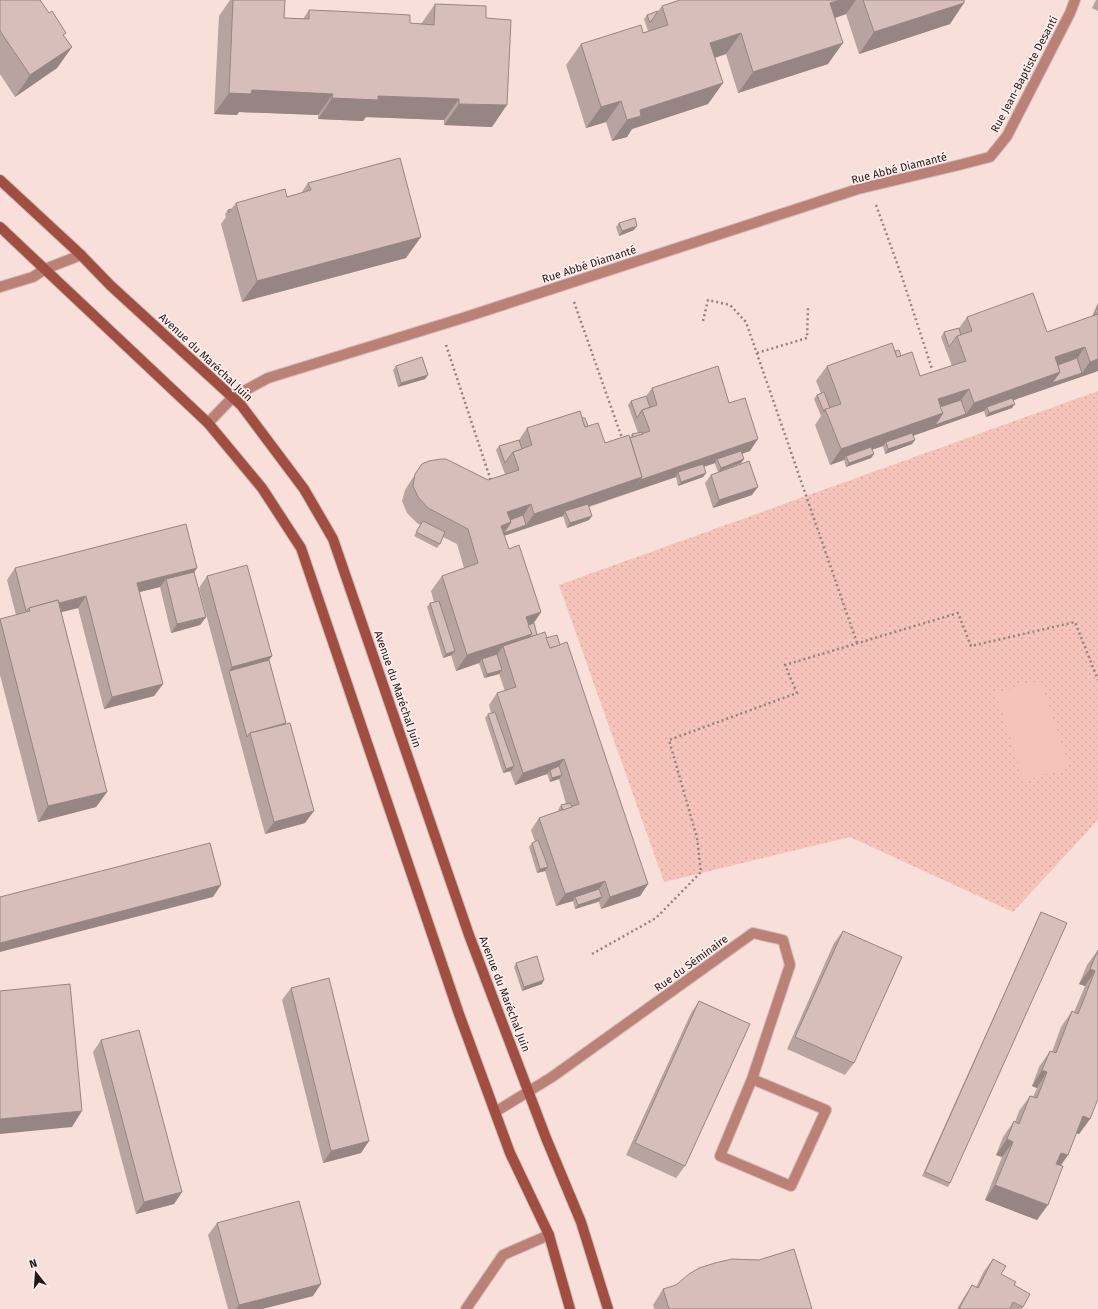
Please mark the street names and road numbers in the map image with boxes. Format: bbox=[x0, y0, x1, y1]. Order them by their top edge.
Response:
street label: Rue Jean-Baptiste Desanti bbox=[988, 14, 1061, 135]
street label: Rue Abbé Diamanté bbox=[850, 150, 948, 187]
street label: Rue Abbé Diamanté bbox=[541, 243, 638, 286]
street label: Avenue du Maréchal Juin bbox=[156, 311, 255, 404]
street label: Avenue du Maréchal Juin bbox=[371, 629, 424, 749]
street label: Rue du Séminaire bbox=[652, 932, 731, 994]
street label: Avenue du Maréchal Juin bbox=[476, 935, 533, 1054]

